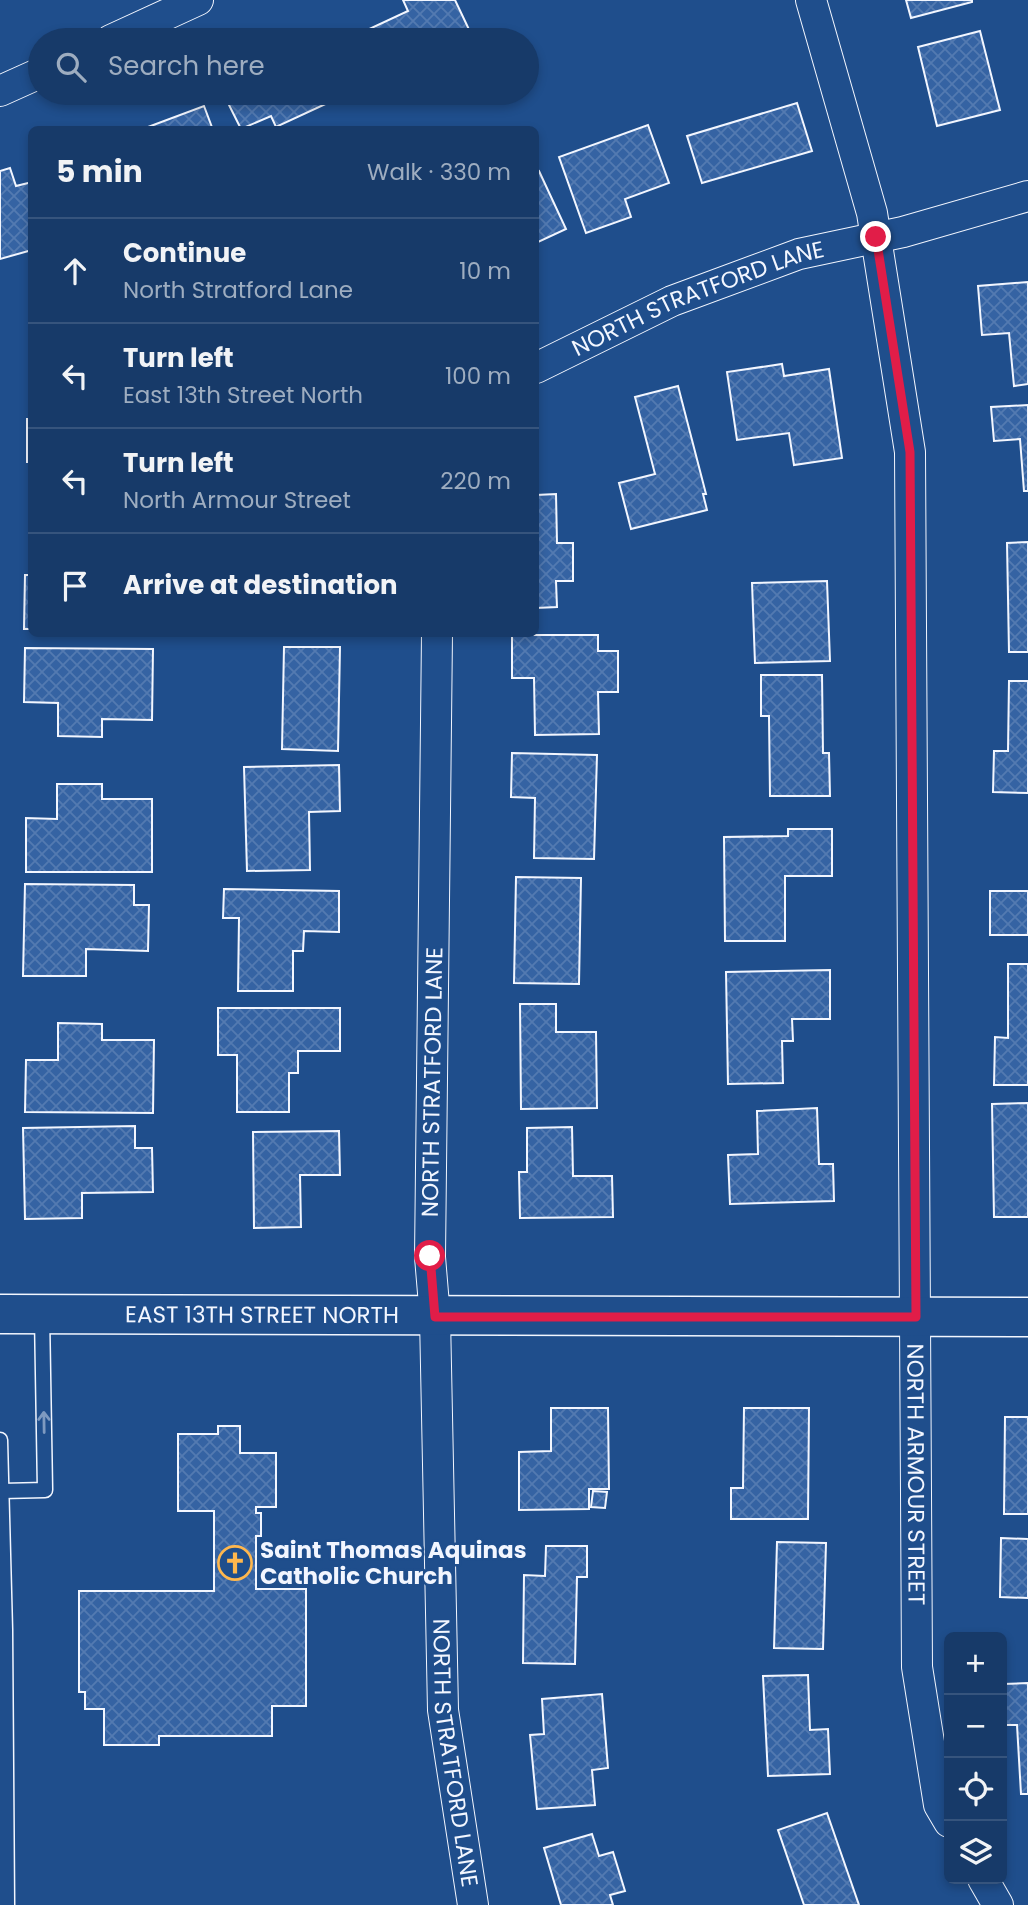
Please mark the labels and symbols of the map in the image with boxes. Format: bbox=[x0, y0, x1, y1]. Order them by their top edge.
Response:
route end bbox=[860, 221, 891, 252]
street label: NORTH STRATFORD LANE bbox=[567, 233, 827, 364]
street label: NORTH STRATFORD LANE bbox=[414, 947, 450, 1217]
route start bbox=[414, 1240, 445, 1271]
street label: EAST 13TH STREET NORTH bbox=[125, 1298, 399, 1331]
street label: NORTH ARMOUR STREET bbox=[899, 1343, 933, 1605]
one-way arrow bbox=[37, 1411, 50, 1434]
place label: Saint Thomas Aquinas Catholic Church bbox=[260, 1534, 527, 1592]
church icon: Saint Thomas Aquinas Catholic Church bbox=[216, 1544, 254, 1582]
street label: NORTH STRATFORD LANE bbox=[425, 1618, 486, 1889]

